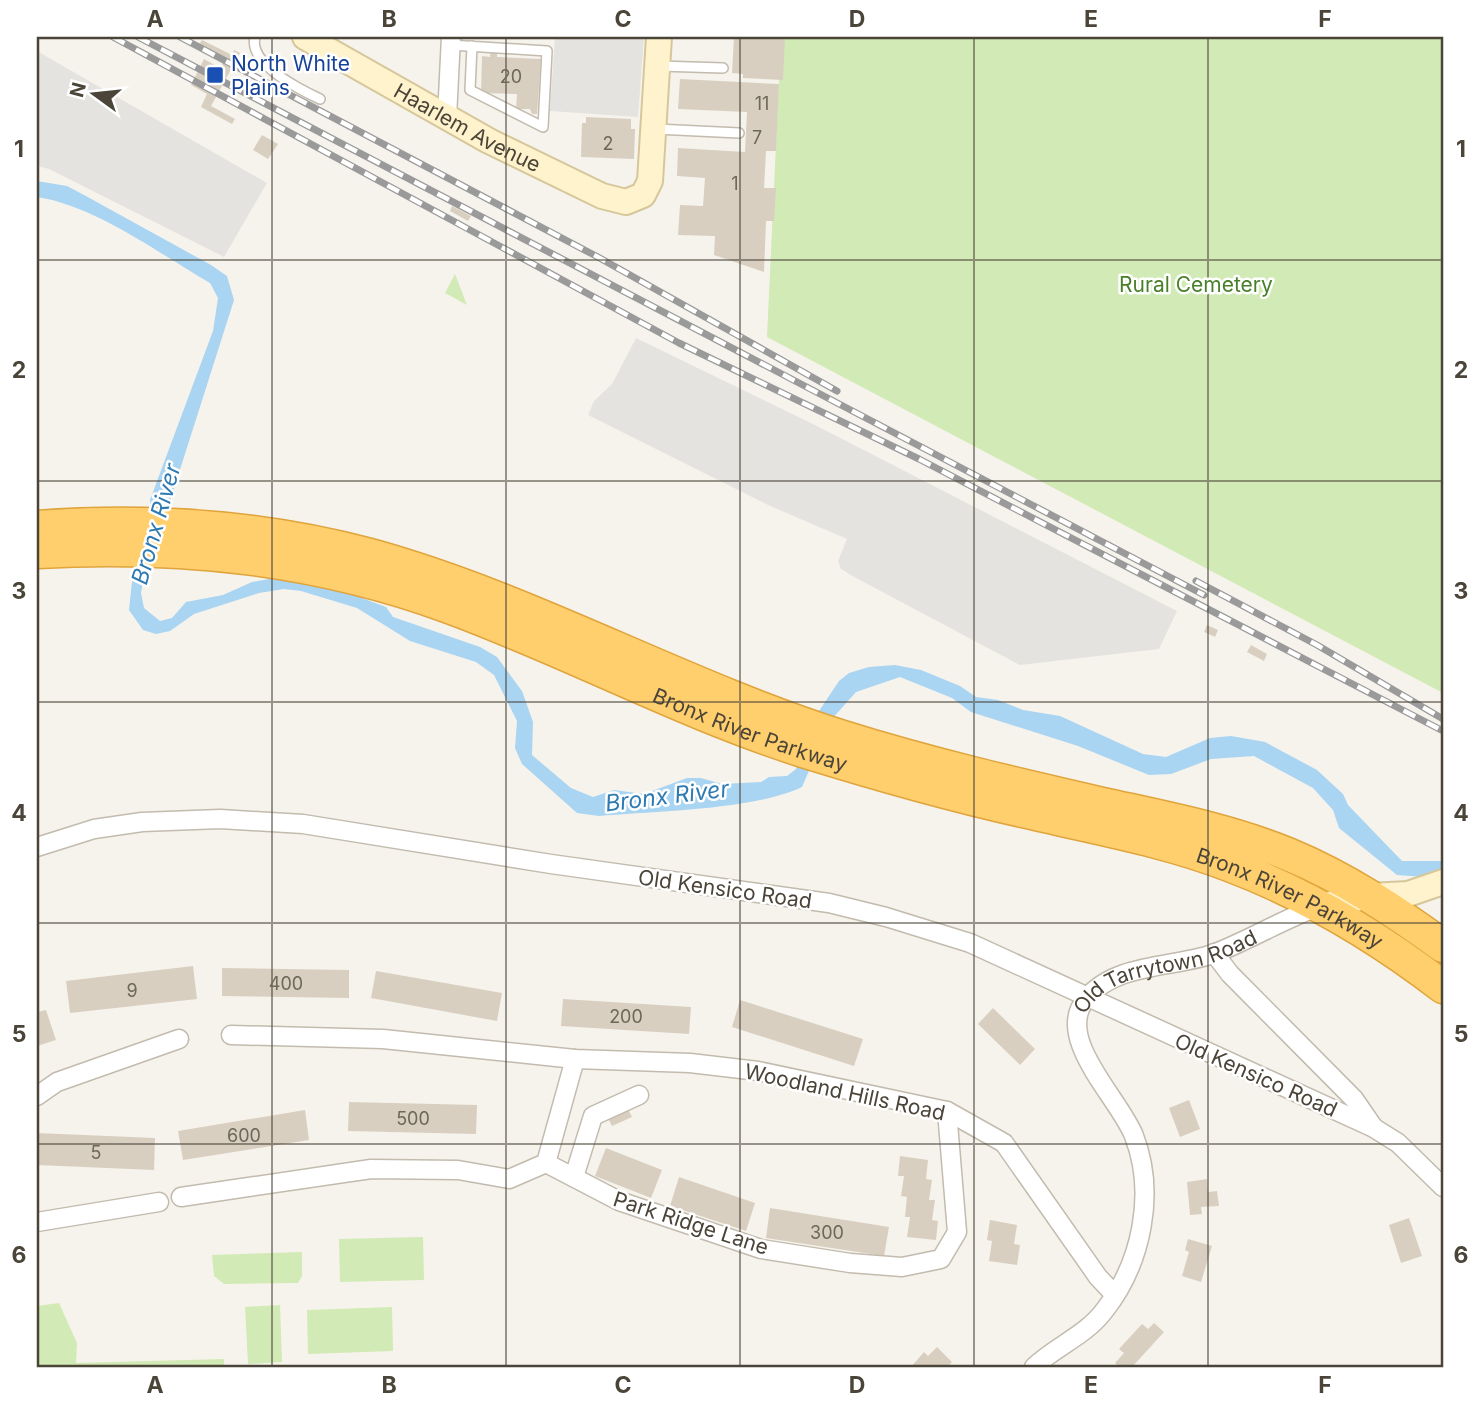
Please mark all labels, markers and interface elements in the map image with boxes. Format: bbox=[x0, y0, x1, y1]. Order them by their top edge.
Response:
text: A bbox=[146, 5, 164, 33]
text: B bbox=[381, 5, 397, 33]
text: C bbox=[614, 5, 632, 33]
text: D bbox=[849, 5, 865, 33]
text: E bbox=[1084, 5, 1098, 33]
text: F bbox=[1318, 5, 1332, 33]
place label: North White Plains bbox=[231, 51, 350, 100]
north arrow bbox=[60, 60, 130, 130]
marker: North White Plains bbox=[205, 65, 225, 85]
house number: 20 bbox=[500, 66, 522, 87]
street label: Haarlem Avenue bbox=[390, 78, 545, 177]
text: N bbox=[65, 80, 91, 100]
house number: 11 bbox=[755, 93, 769, 114]
house number: 7 bbox=[752, 127, 762, 148]
house number: 2 bbox=[603, 133, 613, 154]
text: 1 bbox=[14, 135, 24, 163]
text: 1 bbox=[1456, 135, 1466, 163]
house number: 1 bbox=[731, 173, 739, 194]
park label: Rural Cemetery bbox=[1119, 272, 1273, 297]
text: 2 bbox=[12, 356, 26, 384]
text: 2 bbox=[1454, 356, 1468, 384]
water label: Bronx River bbox=[125, 459, 187, 588]
text: 3 bbox=[12, 577, 26, 605]
text: 3 bbox=[1454, 577, 1468, 605]
street label: Bronx River Parkway bbox=[649, 682, 851, 776]
water label: Bronx River bbox=[603, 774, 732, 817]
text: 4 bbox=[11, 799, 27, 827]
text: 4 bbox=[1453, 799, 1469, 827]
street label: Bronx River Parkway bbox=[1193, 842, 1388, 954]
street label: Old Kensico Road bbox=[637, 864, 813, 914]
street label: Old Tarrytown Road bbox=[1068, 924, 1260, 1017]
house number: 400 bbox=[269, 973, 303, 994]
house number: 9 bbox=[126, 980, 138, 1001]
house number: 200 bbox=[609, 1006, 643, 1027]
text: 5 bbox=[12, 1020, 26, 1048]
text: 5 bbox=[1454, 1020, 1468, 1048]
street label: Old Kensico Road bbox=[1171, 1028, 1341, 1122]
street label: Woodland Hills Road bbox=[743, 1059, 947, 1125]
house number: 500 bbox=[396, 1108, 430, 1129]
house number: 600 bbox=[227, 1125, 261, 1146]
house number: 5 bbox=[91, 1142, 101, 1163]
street label: Park Ridge Lane bbox=[610, 1186, 772, 1260]
house number: 300 bbox=[810, 1222, 844, 1243]
text: 6 bbox=[12, 1241, 26, 1269]
text: 6 bbox=[1454, 1241, 1468, 1269]
text: A bbox=[146, 1371, 164, 1399]
text: B bbox=[381, 1371, 397, 1399]
text: C bbox=[614, 1371, 632, 1399]
text: D bbox=[849, 1371, 865, 1399]
text: E bbox=[1084, 1371, 1098, 1399]
text: F bbox=[1318, 1371, 1332, 1399]

